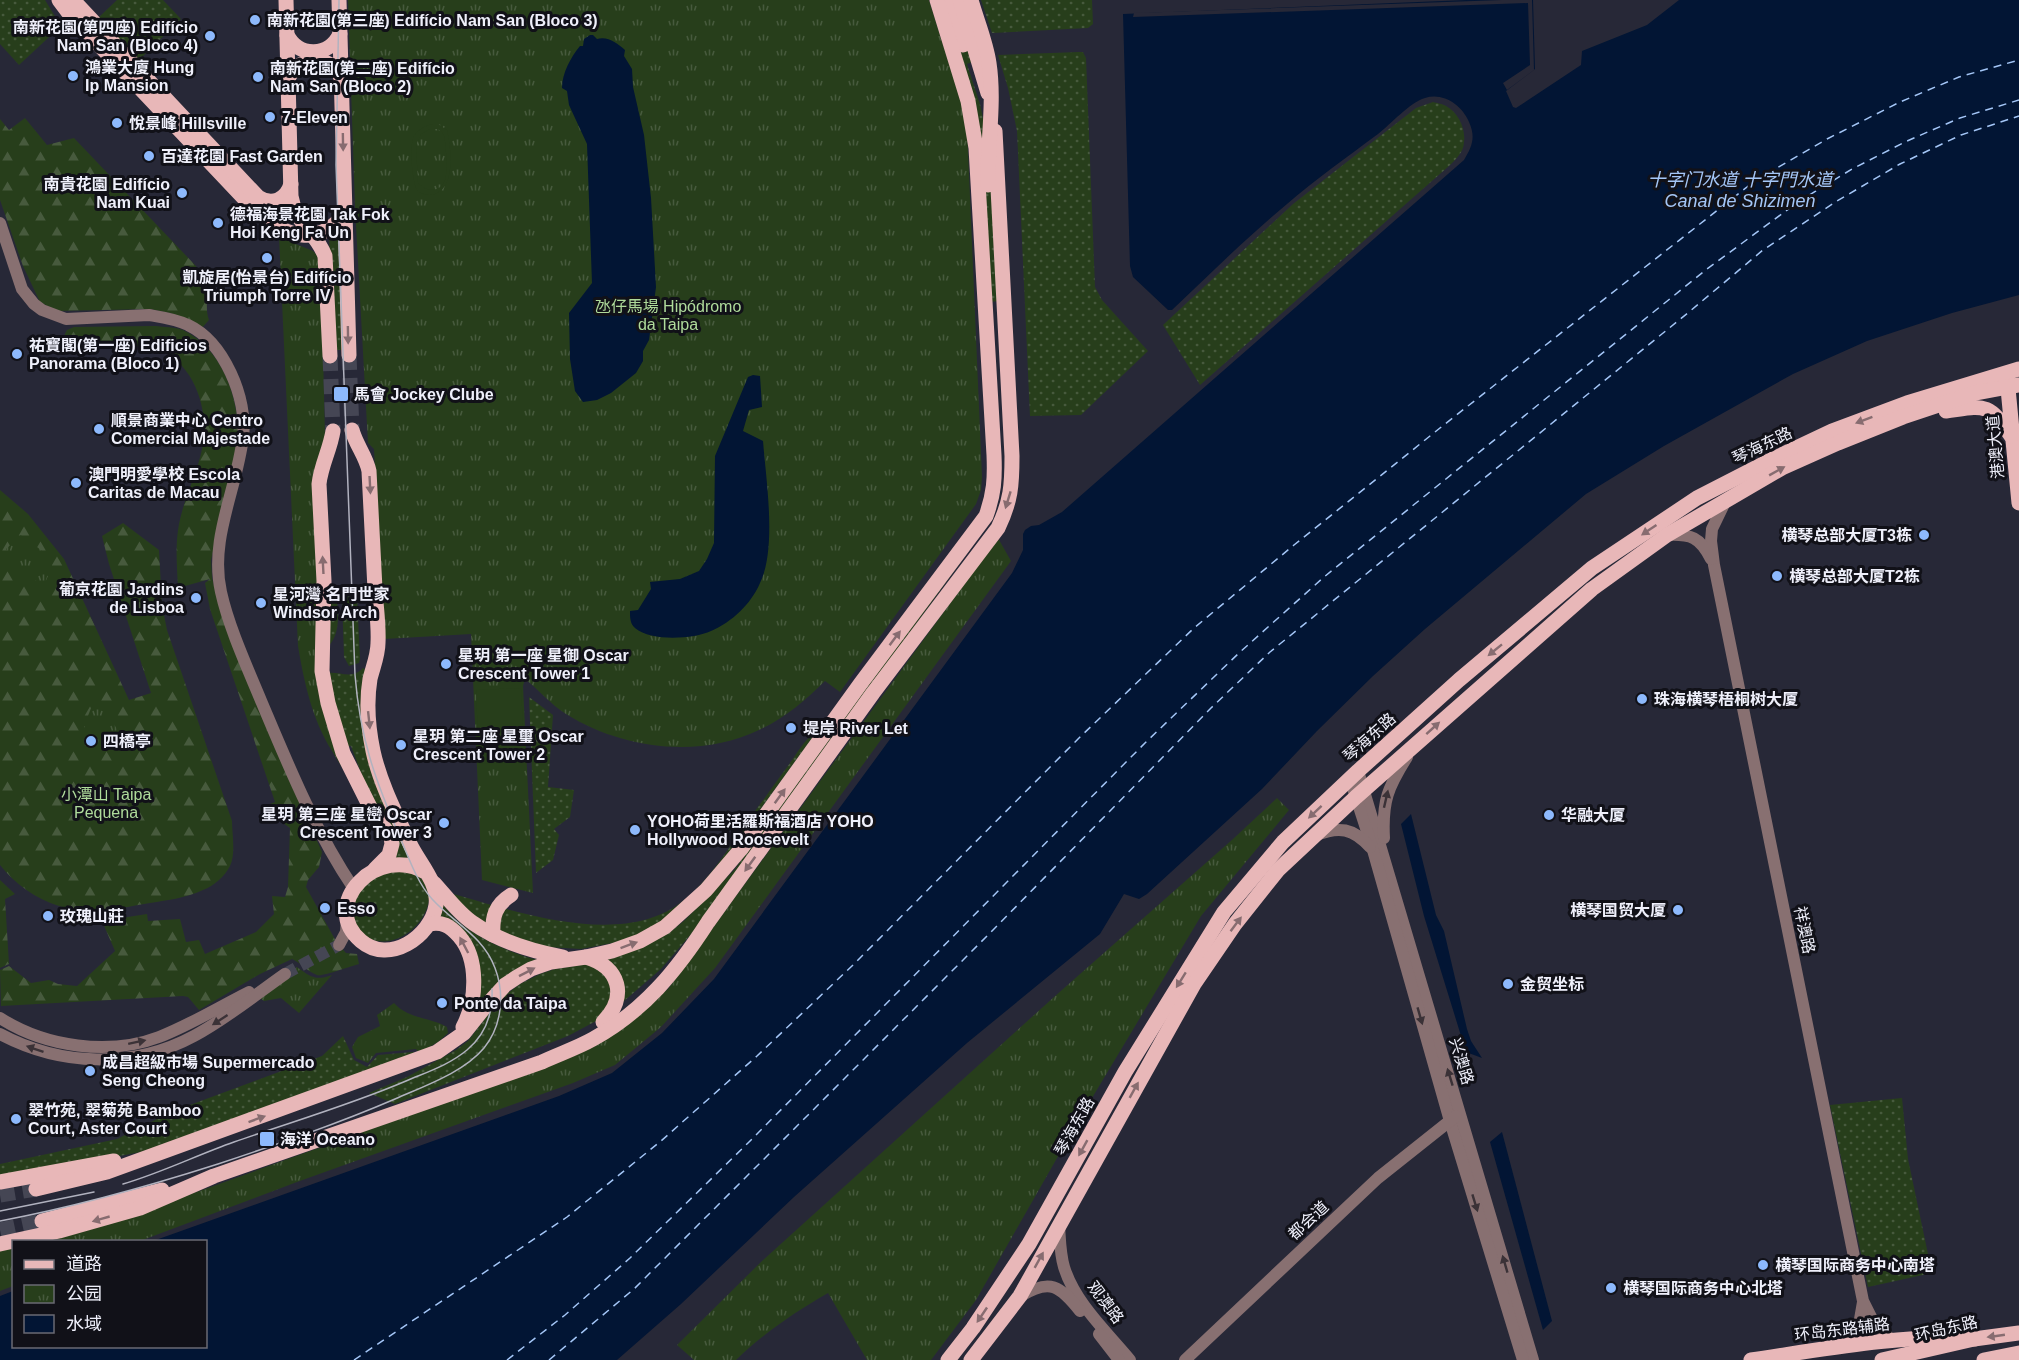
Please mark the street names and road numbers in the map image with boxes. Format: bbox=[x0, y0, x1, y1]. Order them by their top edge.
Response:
street label: 港澳大道 bbox=[1984, 414, 2007, 480]
street label: 琴海东路 bbox=[1730, 424, 1795, 467]
street label: 琴海东路 bbox=[1340, 710, 1399, 765]
street label: 祥澳路 bbox=[1791, 905, 1818, 955]
street label: 兴澳路 bbox=[1446, 1036, 1477, 1087]
street label: 琴海东路 bbox=[1051, 1094, 1097, 1158]
street label: 都会道 bbox=[1285, 1198, 1332, 1243]
street label: 观澳路 bbox=[1084, 1278, 1127, 1327]
street label: 环岛东路 bbox=[1913, 1313, 1979, 1344]
street label: 环岛东路辅路 bbox=[1793, 1315, 1891, 1344]

